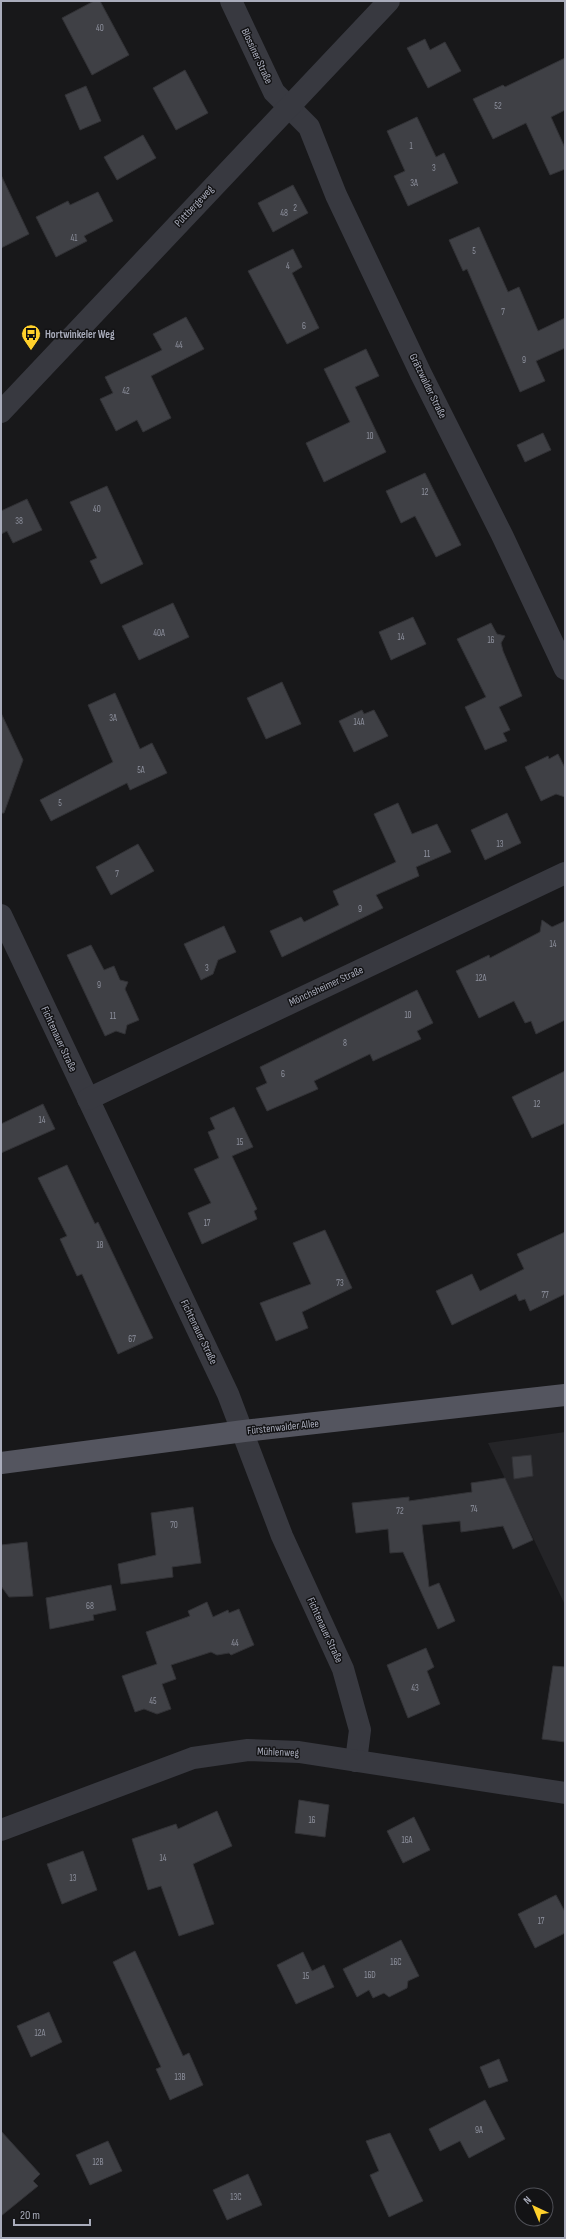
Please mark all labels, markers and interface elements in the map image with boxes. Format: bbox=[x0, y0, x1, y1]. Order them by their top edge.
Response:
house number: 40 bbox=[96, 23, 104, 34]
street label: Blossiner Straße bbox=[238, 26, 276, 86]
house number: 52 bbox=[494, 101, 502, 112]
house number: 1 bbox=[409, 141, 413, 152]
house number: 3 bbox=[432, 163, 436, 174]
house number: 3A bbox=[410, 178, 418, 189]
street label: Püttbergeweg bbox=[172, 182, 217, 229]
house number: 2 bbox=[293, 203, 297, 214]
house number: 48 bbox=[280, 208, 288, 219]
house number: 41 bbox=[71, 233, 78, 244]
house number: 5 bbox=[472, 246, 476, 257]
house number: 4 bbox=[286, 261, 290, 272]
house number: 7 bbox=[501, 307, 505, 318]
house number: 6 bbox=[302, 321, 306, 332]
bus stop icon: Hortwinkeler Weg bbox=[20, 323, 42, 351]
place label: Hortwinkeler Weg bbox=[45, 328, 115, 341]
house number: 44 bbox=[175, 340, 183, 351]
street label: Grätzwalder Straße bbox=[407, 351, 449, 421]
house number: 9 bbox=[522, 355, 526, 366]
house number: 42 bbox=[122, 386, 130, 397]
house number: 10 bbox=[366, 431, 374, 442]
house number: 12 bbox=[422, 487, 429, 498]
house number: 40 bbox=[93, 504, 101, 515]
house number: 38 bbox=[15, 516, 23, 527]
house number: 40A bbox=[153, 628, 165, 639]
house number: 14 bbox=[398, 632, 405, 643]
house number: 16 bbox=[487, 635, 495, 646]
house number: 3A bbox=[109, 713, 117, 724]
house number: 14A bbox=[354, 717, 365, 728]
house number: 5A bbox=[137, 765, 145, 776]
house number: 5 bbox=[58, 798, 62, 809]
house number: 13 bbox=[497, 839, 504, 850]
house number: 11 bbox=[424, 849, 431, 860]
house number: 7 bbox=[115, 869, 119, 880]
house number: 9 bbox=[358, 904, 362, 915]
house number: 14 bbox=[550, 939, 557, 950]
house number: 3 bbox=[205, 963, 209, 974]
street label: Mönchsheimer Straße bbox=[287, 963, 365, 1009]
house number: 12A bbox=[476, 973, 487, 984]
house number: 9 bbox=[97, 980, 101, 991]
street label: Fichtenauer Straße bbox=[38, 1004, 80, 1074]
house number: 10 bbox=[404, 1010, 412, 1021]
house number: 11 bbox=[110, 1011, 117, 1022]
house number: 8 bbox=[343, 1038, 347, 1049]
house number: 6 bbox=[281, 1069, 285, 1080]
house number: 12 bbox=[534, 1099, 541, 1110]
house number: 14 bbox=[39, 1115, 46, 1126]
house number: 15 bbox=[237, 1137, 244, 1148]
house number: 17 bbox=[204, 1218, 211, 1229]
house number: 18 bbox=[96, 1240, 104, 1251]
house number: 73 bbox=[336, 1278, 344, 1289]
house number: 77 bbox=[541, 1290, 549, 1301]
street label: Fichtenauer Straße bbox=[178, 1297, 220, 1367]
house number: 67 bbox=[128, 1334, 136, 1345]
street label: Fürstenwalder Allee bbox=[246, 1417, 320, 1437]
house number: 74 bbox=[471, 1504, 478, 1515]
house number: 72 bbox=[396, 1506, 404, 1517]
house number: 70 bbox=[170, 1520, 178, 1531]
street label: Fichtenauer Straße bbox=[304, 1595, 346, 1665]
house number: 68 bbox=[86, 1601, 94, 1612]
house number: 44 bbox=[231, 1638, 239, 1649]
house number: 43 bbox=[411, 1683, 419, 1694]
house number: 45 bbox=[149, 1696, 157, 1707]
street label: Mühlenweg bbox=[257, 1745, 300, 1759]
house number: 16 bbox=[308, 1815, 316, 1826]
house number: 16A bbox=[402, 1835, 413, 1846]
house number: 14 bbox=[160, 1853, 167, 1864]
house number: 13 bbox=[70, 1873, 77, 1884]
house number: 17 bbox=[538, 1916, 545, 1927]
house number: 16C bbox=[390, 1957, 402, 1968]
house number: 16D bbox=[364, 1970, 376, 1981]
house number: 15 bbox=[303, 1971, 310, 1982]
house number: 12A bbox=[35, 2028, 46, 2039]
house number: 13B bbox=[175, 2072, 185, 2083]
house number: 9A bbox=[475, 2125, 483, 2136]
house number: 12B bbox=[93, 2157, 103, 2168]
north arrow bbox=[514, 2187, 554, 2227]
house number: 13C bbox=[230, 2192, 242, 2203]
text: N bbox=[521, 2193, 534, 2207]
scale bar bbox=[14, 2201, 90, 2227]
text: 20 m bbox=[20, 2208, 40, 2223]

